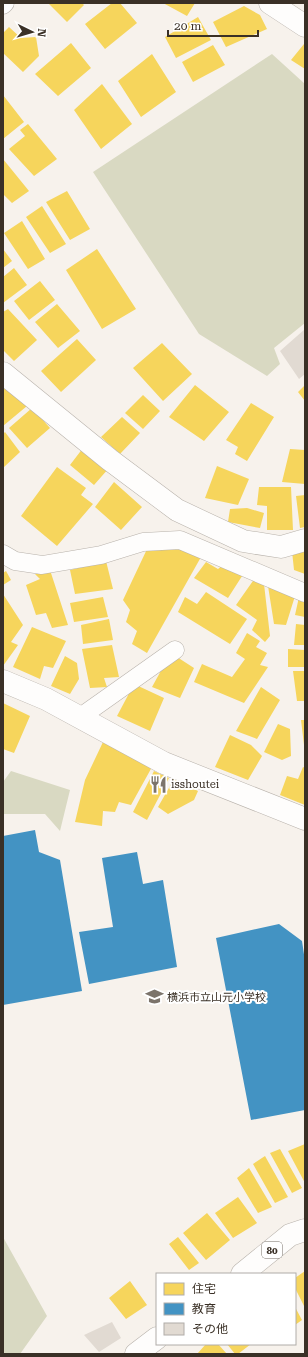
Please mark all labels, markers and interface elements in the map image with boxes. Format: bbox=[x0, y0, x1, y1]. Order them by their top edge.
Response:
north arrow bbox=[12, 12, 52, 52]
scale bar bbox=[168, 12, 258, 38]
text: 20 m bbox=[174, 19, 201, 33]
text: N bbox=[35, 28, 48, 38]
restaurant icon: isshoutei bbox=[148, 774, 168, 794]
place label: isshoutei bbox=[171, 778, 220, 791]
school or university icon: 横浜市立山元小学校 bbox=[144, 987, 164, 1007]
place label: 横浜市立山元小学校 bbox=[167, 991, 266, 1004]
road number: 80 bbox=[262, 1242, 282, 1258]
legend bbox=[156, 1273, 296, 1345]
text: 住宅 bbox=[192, 1282, 216, 1296]
text: 教育 bbox=[192, 1302, 216, 1316]
text: その他 bbox=[192, 1322, 228, 1336]

